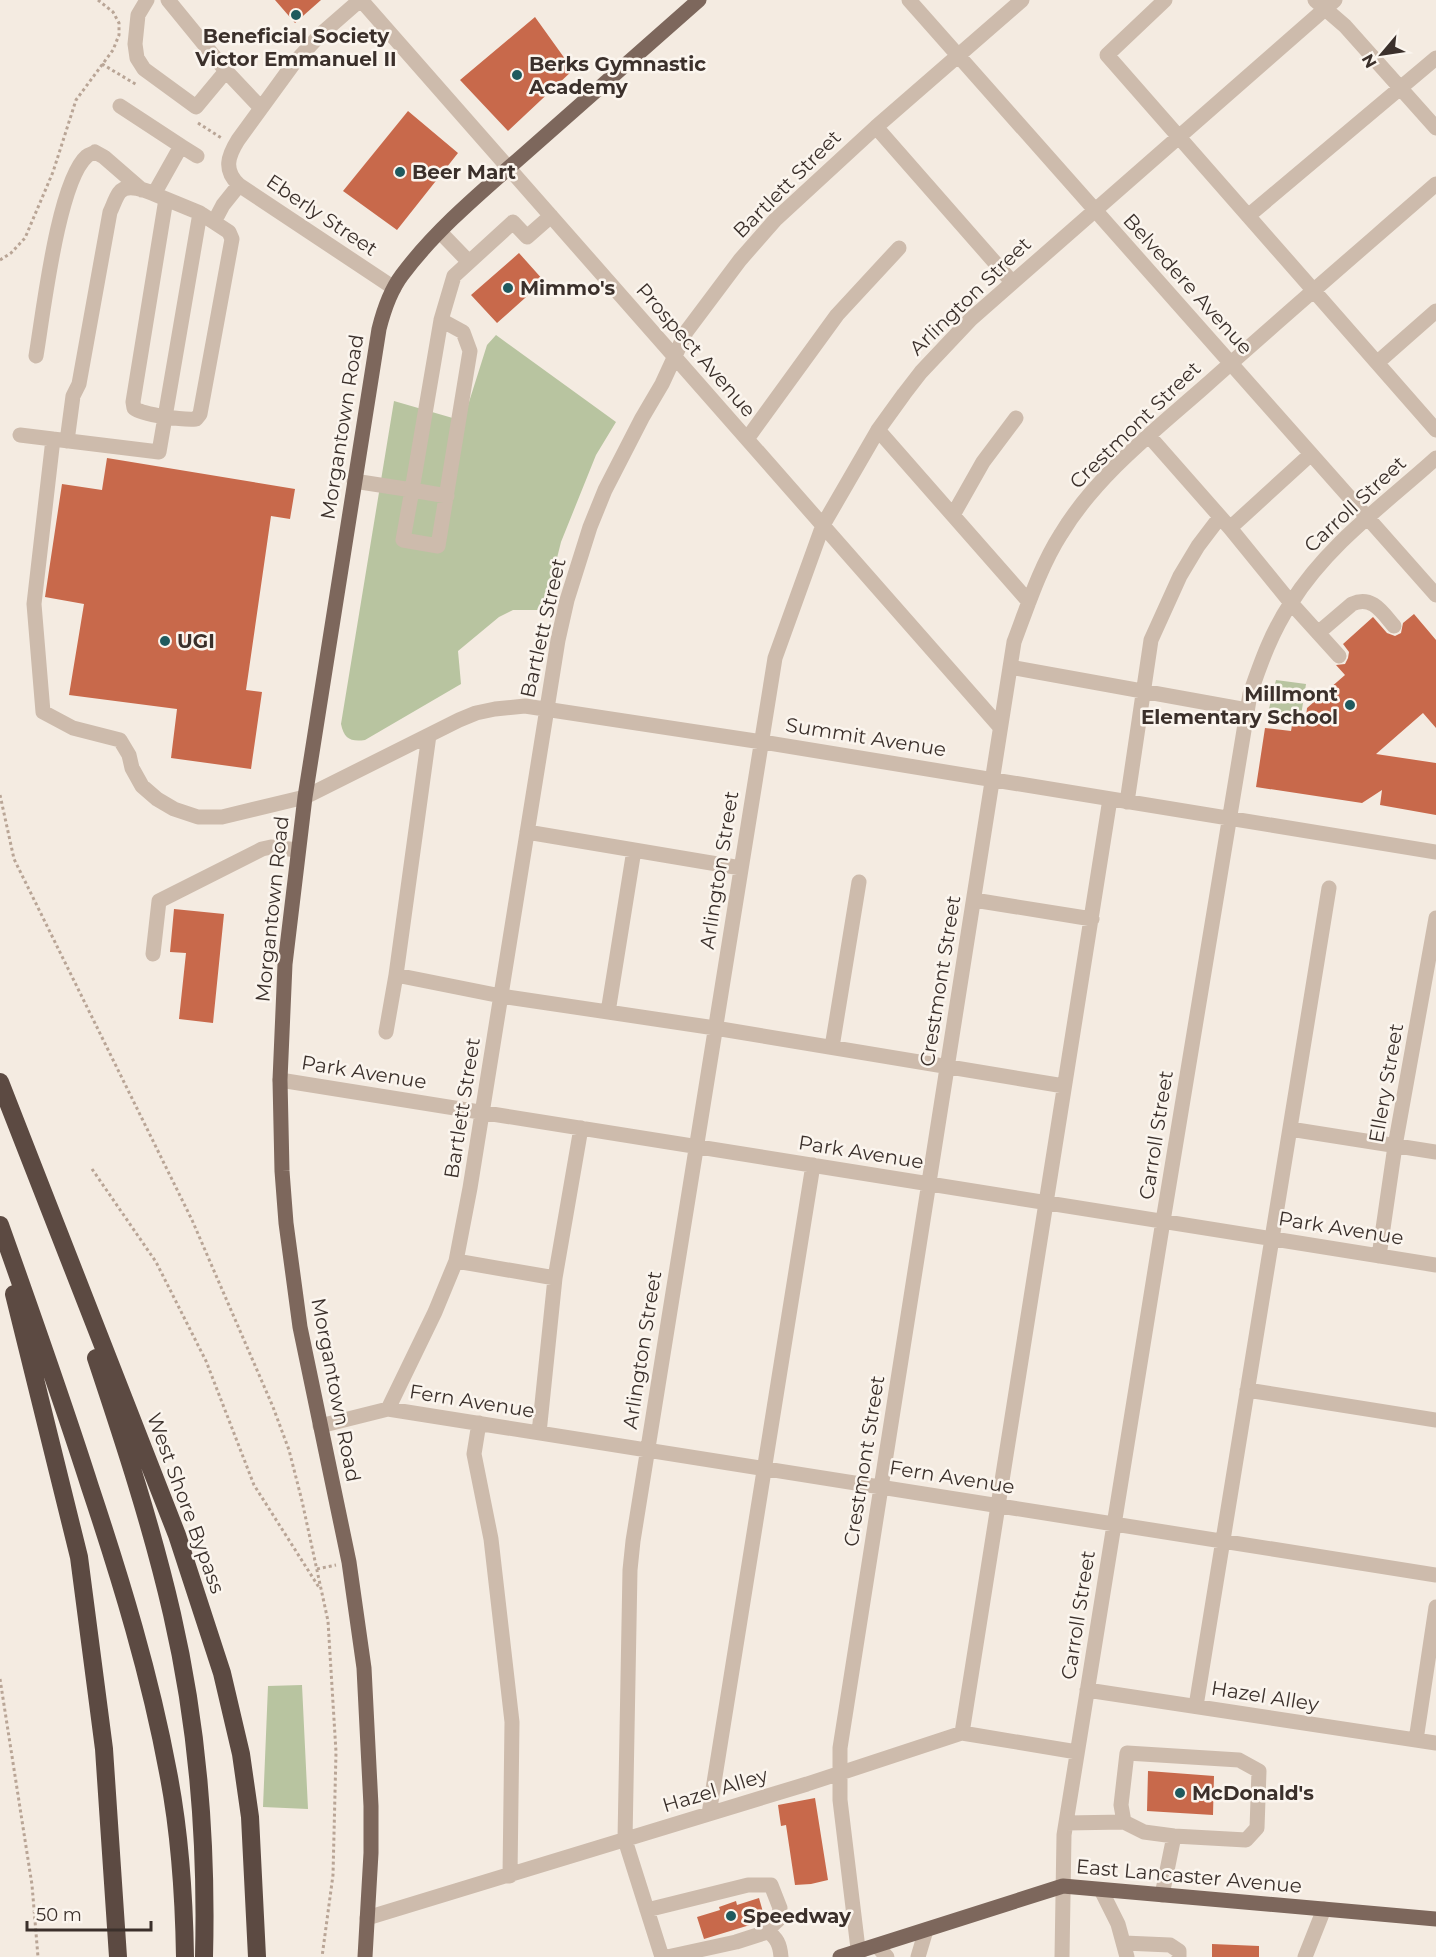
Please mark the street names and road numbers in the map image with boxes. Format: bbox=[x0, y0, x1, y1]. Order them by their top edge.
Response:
street label: Bartlett Street bbox=[728, 125, 846, 243]
street label: Eberly Street bbox=[262, 169, 382, 261]
street label: Belvedere Avenue bbox=[1118, 209, 1258, 359]
street label: Arlington Street bbox=[904, 232, 1036, 360]
street label: Prospect Avenue bbox=[631, 278, 761, 422]
street label: Morgantown Road bbox=[316, 333, 368, 521]
street label: Crestmont Street bbox=[1064, 356, 1206, 494]
street label: Carroll Street bbox=[1299, 451, 1411, 557]
street label: Bartlett Street bbox=[515, 556, 571, 700]
street label: Summit Avenue bbox=[784, 712, 948, 762]
street label: Arlington Street bbox=[695, 789, 743, 951]
street label: Morgantown Road bbox=[250, 815, 294, 1003]
street label: Crestmont Street bbox=[915, 894, 965, 1068]
street label: Ellery Street bbox=[1364, 1022, 1408, 1144]
street label: Bartlett Street bbox=[439, 1036, 485, 1180]
street label: Park Avenue bbox=[300, 1050, 428, 1094]
street label: Carroll Street bbox=[1134, 1069, 1178, 1201]
street label: Park Avenue bbox=[797, 1130, 925, 1174]
street label: Park Avenue bbox=[1277, 1206, 1405, 1250]
street label: Arlington Street bbox=[618, 1269, 666, 1431]
street label: Morgantown Road bbox=[306, 1296, 366, 1484]
street label: Crestmont Street bbox=[839, 1374, 889, 1548]
street label: Fern Avenue bbox=[408, 1379, 536, 1423]
street label: West Shore Bypass bbox=[142, 1409, 230, 1597]
street label: Fern Avenue bbox=[888, 1455, 1016, 1499]
street label: Carroll Street bbox=[1056, 1549, 1100, 1681]
street label: Hazel Alley bbox=[1209, 1676, 1321, 1716]
street label: Hazel Alley bbox=[660, 1763, 771, 1817]
street label: East Lancaster Avenue bbox=[1075, 1854, 1303, 1898]

